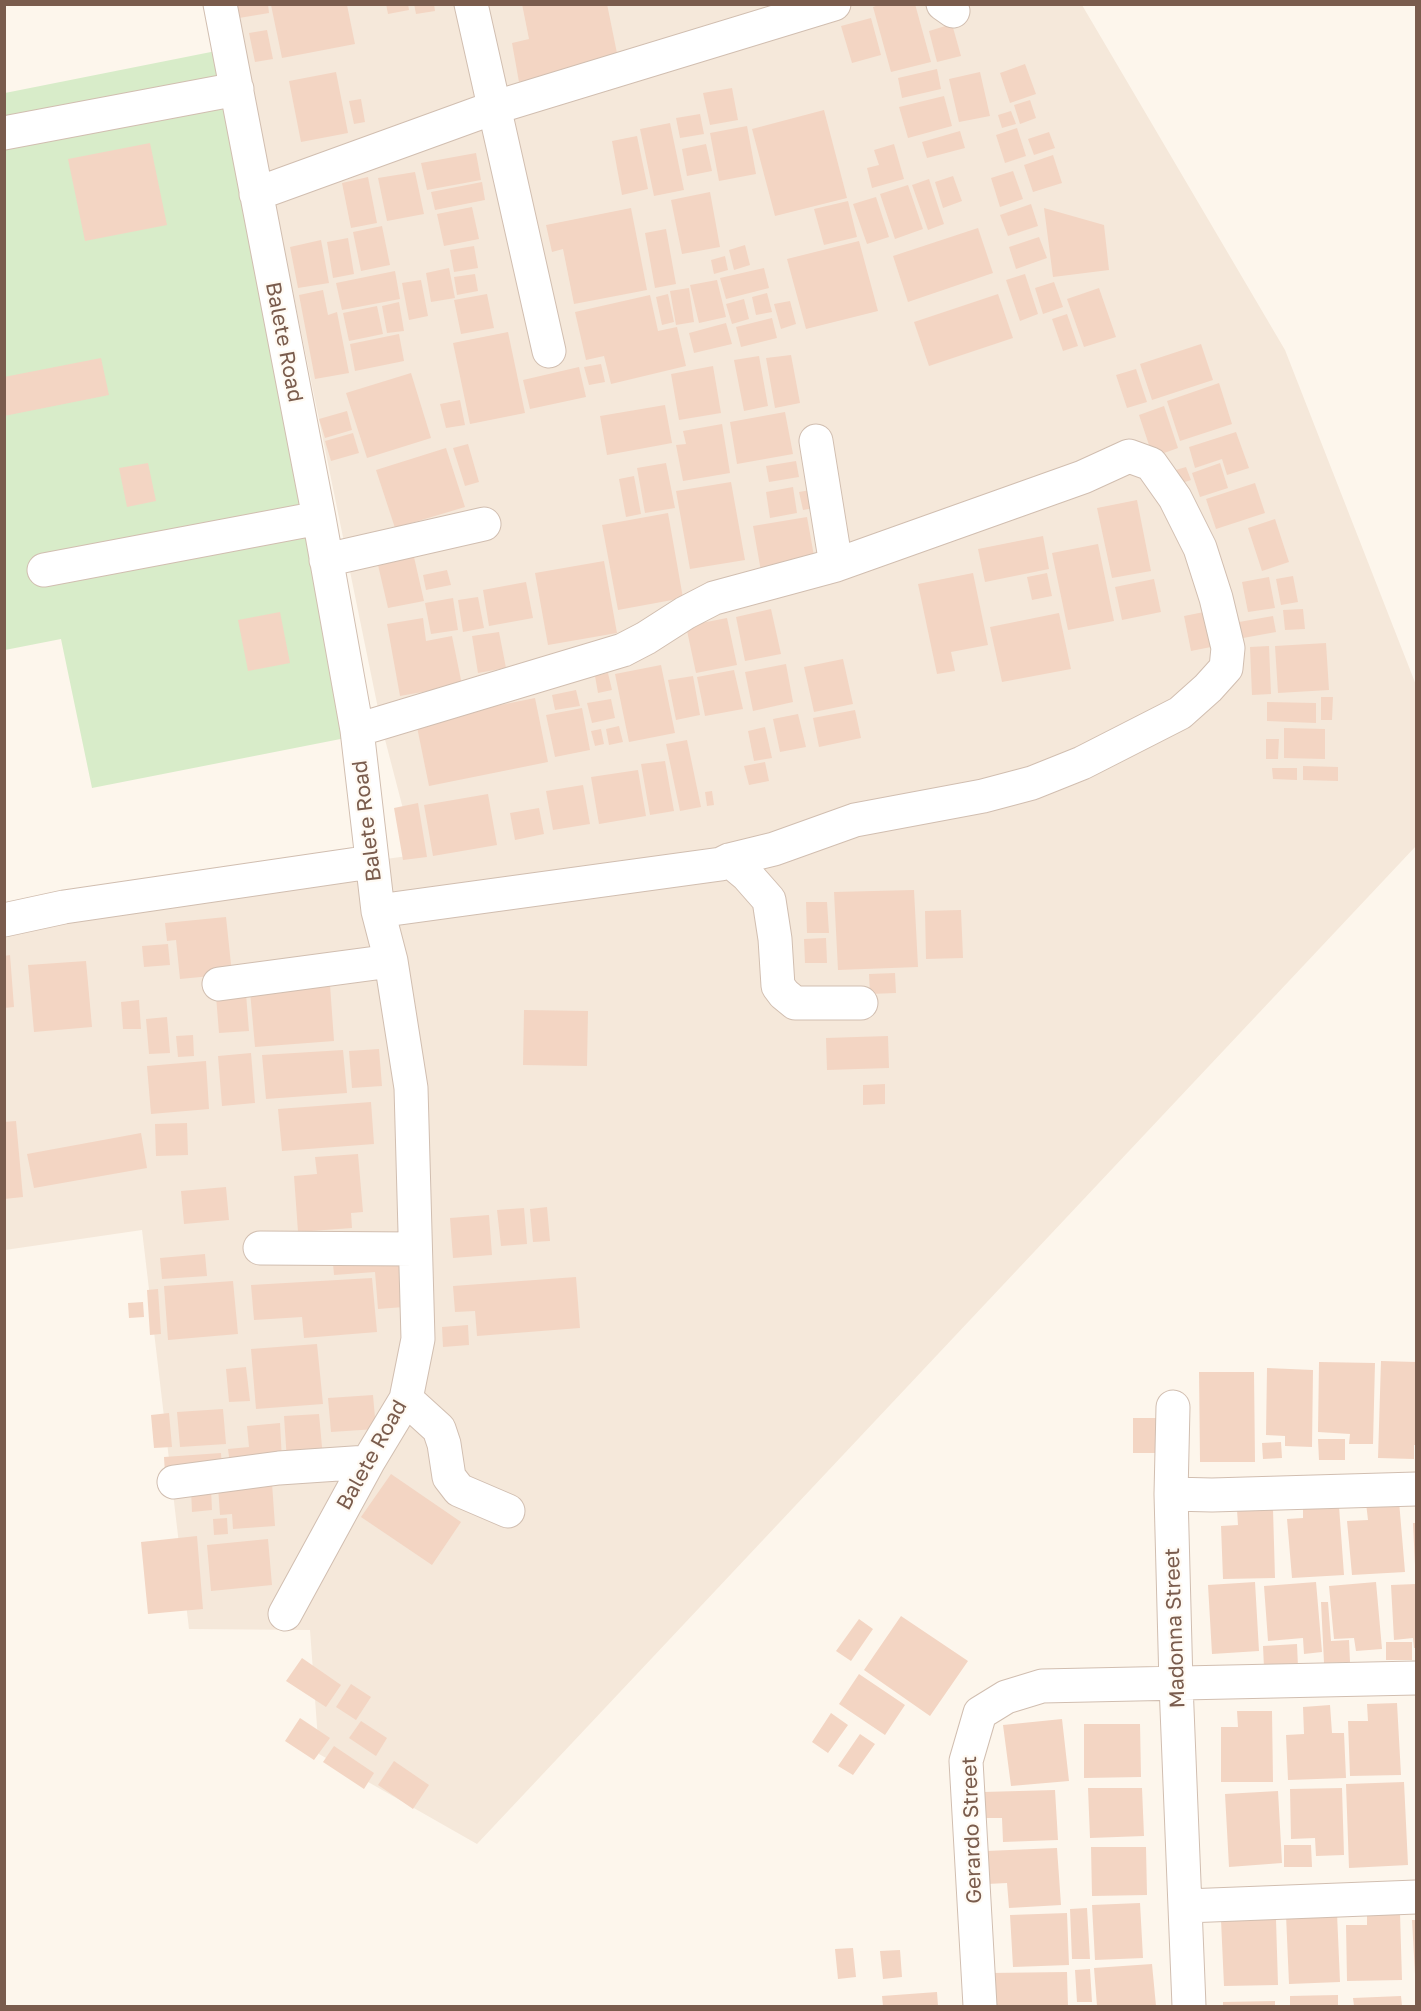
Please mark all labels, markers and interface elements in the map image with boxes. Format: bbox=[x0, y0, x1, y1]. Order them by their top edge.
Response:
street label: Balete Road bbox=[260, 280, 308, 404]
street label: Balete Road bbox=[347, 759, 387, 883]
street label: Balete Road bbox=[331, 1396, 413, 1514]
street label: Madonna Street bbox=[1160, 1547, 1190, 1709]
street label: Gerardo Street bbox=[957, 1756, 987, 1904]

